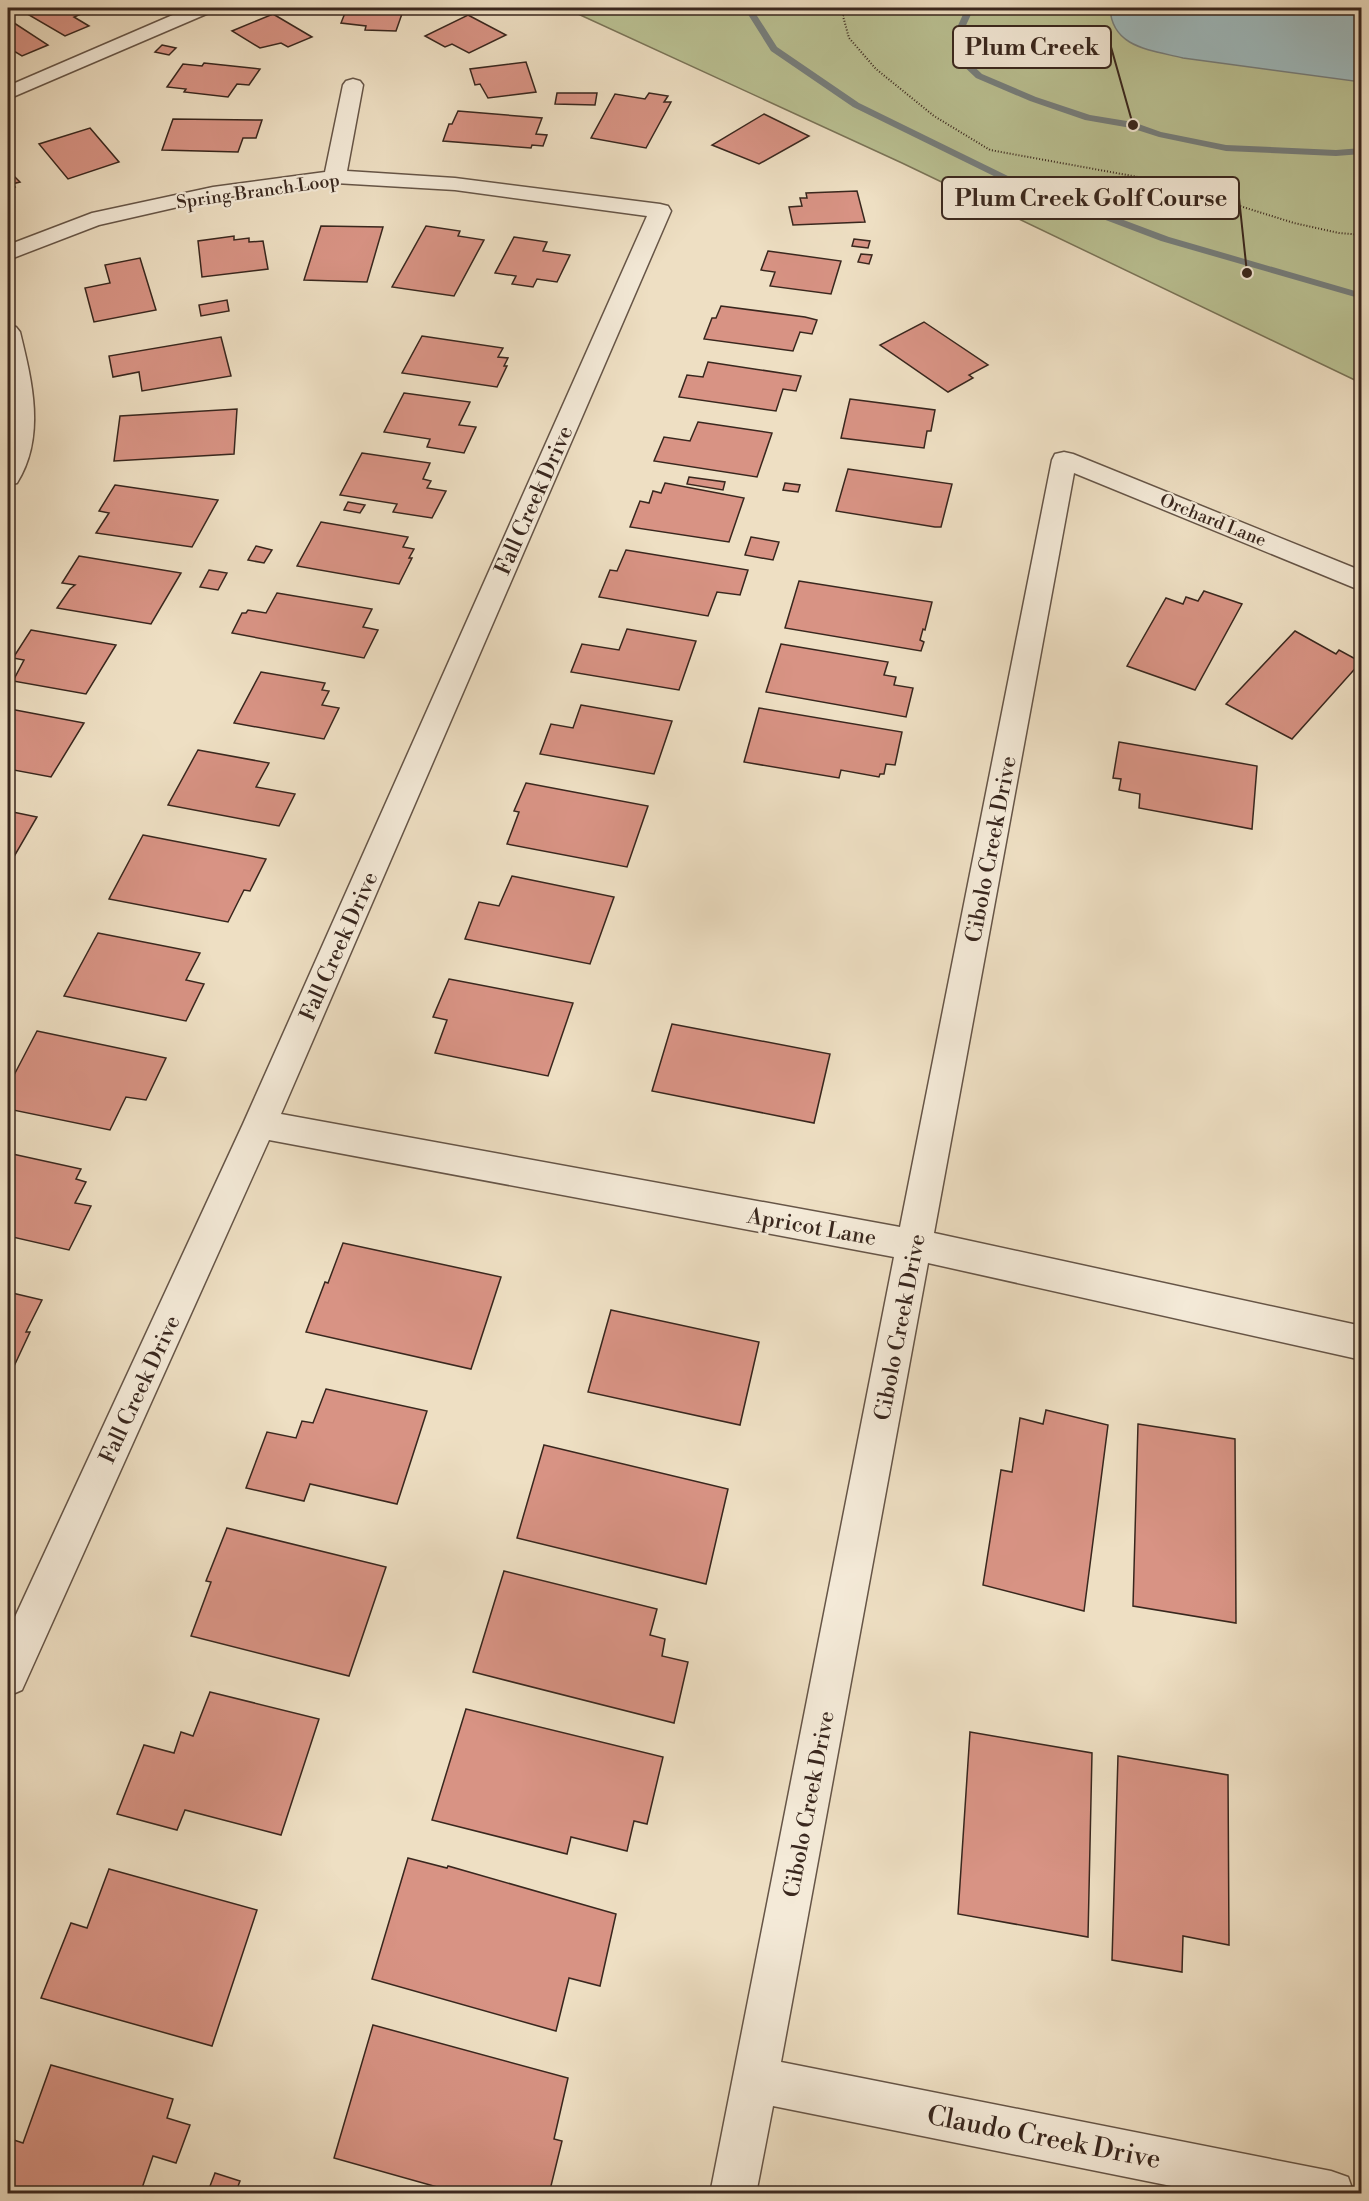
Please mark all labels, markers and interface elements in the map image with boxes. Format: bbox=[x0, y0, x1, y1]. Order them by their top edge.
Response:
callout: Plum Creek bbox=[953, 26, 1111, 68]
text: Plum Creek bbox=[965, 33, 1101, 63]
street label: Spring Branch Loop bbox=[175, 169, 341, 214]
callout: Plum Creek Golf Course bbox=[942, 177, 1239, 219]
text: Plum Creek Golf Course bbox=[955, 184, 1228, 214]
street label: Fall Creek Drive bbox=[489, 422, 579, 579]
street label: Orchard Lane bbox=[1156, 489, 1269, 552]
street label: Cibolo Creek Drive bbox=[960, 754, 1023, 945]
street label: Fall Creek Drive bbox=[294, 868, 384, 1025]
street label: Apricot Lane bbox=[744, 1203, 878, 1252]
street label: Cibolo Creek Drive bbox=[869, 1232, 932, 1423]
street label: Fall Creek Drive bbox=[94, 1311, 186, 1468]
street label: Cibolo Creek Drive bbox=[778, 1709, 841, 1900]
street label: Claudo Creek Drive bbox=[924, 2099, 1164, 2177]

